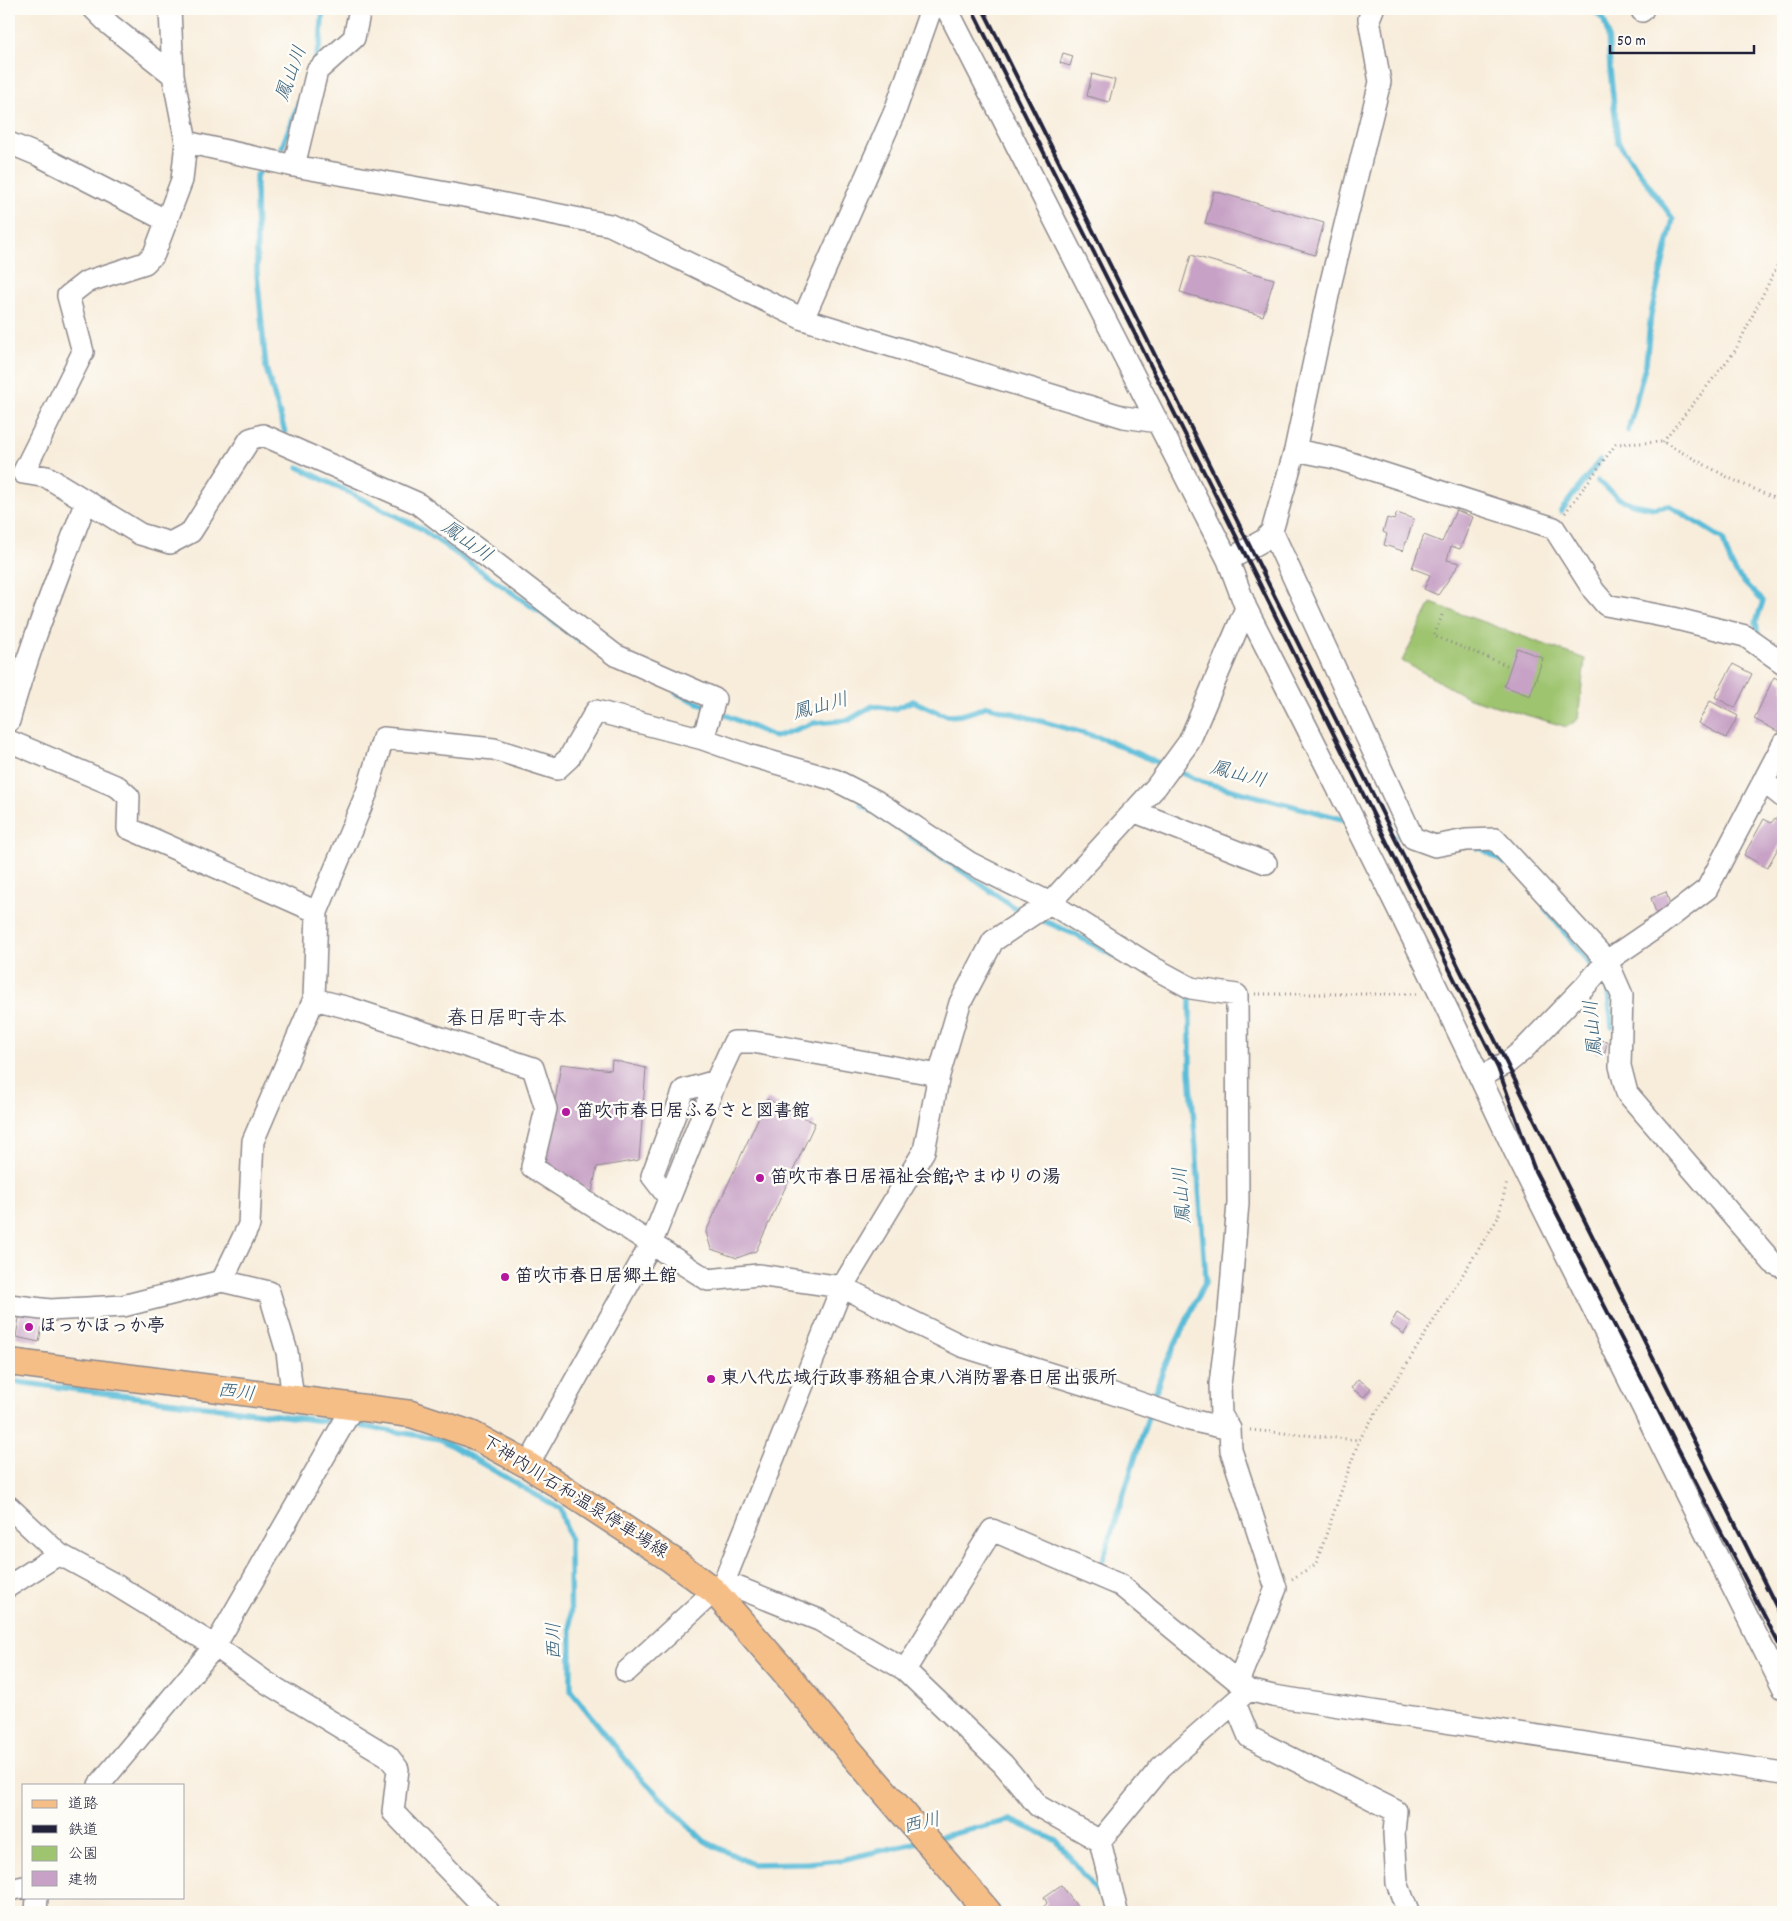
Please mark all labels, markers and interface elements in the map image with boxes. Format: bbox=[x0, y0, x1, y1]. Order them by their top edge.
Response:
scale bar bbox=[1610, 22, 1753, 54]
text: 50 m bbox=[1617, 31, 1646, 53]
water label: 鳳山川 bbox=[271, 43, 315, 105]
water label: 鳳山川 bbox=[435, 516, 497, 570]
water label: 鳳山川 bbox=[790, 688, 852, 728]
water label: 鳳山川 bbox=[1207, 756, 1269, 796]
water label: 鳳山川 bbox=[1579, 998, 1611, 1058]
district label: 春日居町寺本 bbox=[447, 1006, 567, 1034]
place label: 笛吹市春日居ふるさと図書館 bbox=[576, 1100, 810, 1125]
marker: 笛吹市春日居ふるさと図書館 bbox=[560, 1106, 572, 1118]
place label: 笛吹市春日居福祉会館;やまゆりの湯 bbox=[770, 1166, 1061, 1191]
water label: 鳳山川 bbox=[1169, 1166, 1199, 1224]
marker: 笛吹市春日居福祉会館;やまゆりの湯 bbox=[754, 1172, 766, 1184]
place label: 笛吹市春日居郷土館 bbox=[515, 1265, 677, 1290]
marker: 笛吹市春日居郷土館 bbox=[499, 1271, 511, 1283]
place label: ほっかほっか亭 bbox=[39, 1315, 165, 1340]
marker: ほっかほっか亭 bbox=[23, 1321, 35, 1333]
place label: 東八代広域行政事務組合東八消防署春日居出張所 bbox=[721, 1367, 1117, 1392]
marker: 東八代広域行政事務組合東八消防署春日居出張所 bbox=[705, 1373, 717, 1385]
water label: 西川 bbox=[215, 1378, 257, 1410]
street label: 下神内川石和温泉停車場線 bbox=[476, 1430, 672, 1566]
water label: 西川 bbox=[542, 1622, 570, 1660]
legend bbox=[22, 1784, 185, 1898]
text: 道路 bbox=[68, 1794, 98, 1816]
water label: 西川 bbox=[900, 1808, 944, 1842]
text: 鉄道 bbox=[68, 1820, 98, 1842]
text: 公園 bbox=[68, 1844, 98, 1866]
text: 建物 bbox=[68, 1870, 98, 1892]

